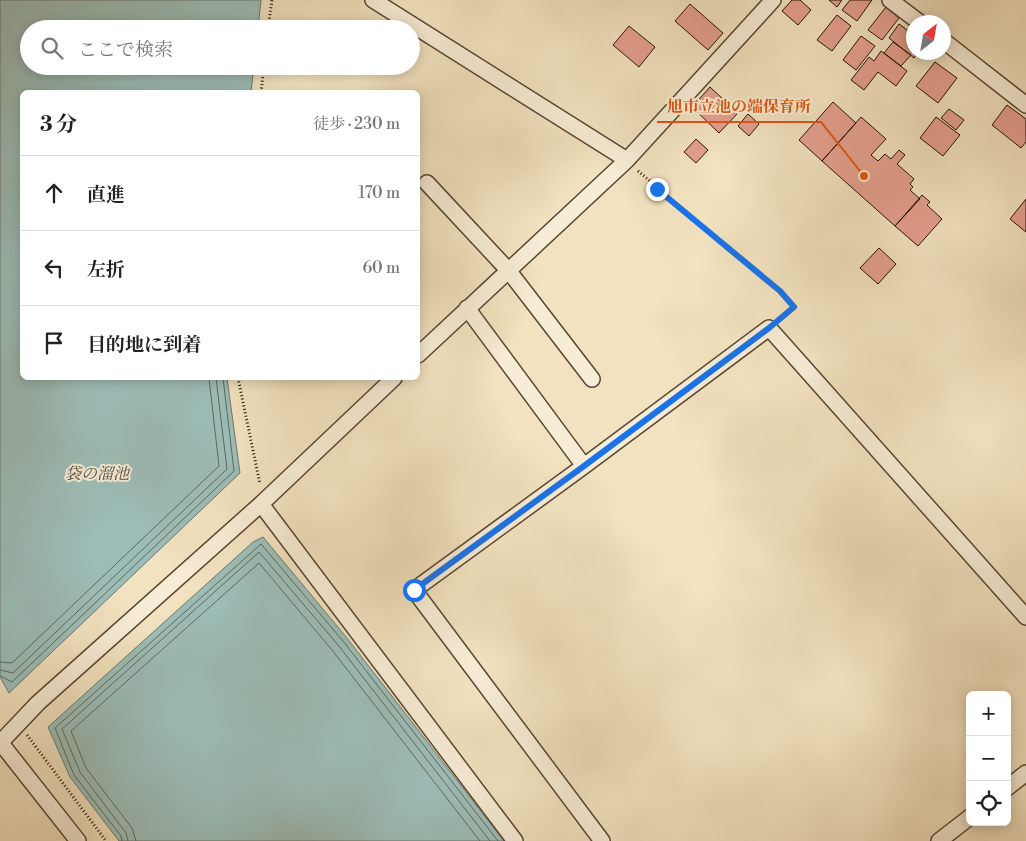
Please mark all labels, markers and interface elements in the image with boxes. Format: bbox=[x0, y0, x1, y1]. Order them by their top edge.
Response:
north arrow bbox=[906, 15, 951, 60]
search box bbox=[20, 20, 420, 75]
icon: search bbox=[38, 34, 66, 62]
text: ここで検索 bbox=[78, 38, 173, 62]
callout: 旭市立池の端保育所 bbox=[657, 91, 821, 122]
text: 旭市立池の端保育所 bbox=[667, 97, 811, 117]
text: 3 分 bbox=[40, 112, 77, 138]
text: 徒歩 · 230 m bbox=[313, 114, 400, 134]
route end bbox=[646, 178, 669, 201]
icon: ahead bbox=[40, 179, 68, 207]
text: 直進 bbox=[87, 183, 125, 207]
text: 170 m bbox=[358, 183, 400, 203]
icon: left bbox=[40, 254, 68, 282]
text: 左折 bbox=[87, 258, 125, 282]
text: 60 m bbox=[362, 258, 400, 278]
icon: arrive bbox=[40, 329, 68, 357]
text: 目的地に到着 bbox=[87, 333, 201, 357]
water label: 袋の溜池 bbox=[65, 464, 131, 484]
route start bbox=[403, 579, 426, 602]
map controls bbox=[966, 691, 1011, 826]
button: + bbox=[966, 691, 1011, 736]
button: − bbox=[966, 736, 1011, 781]
button: locate bbox=[966, 781, 1011, 826]

